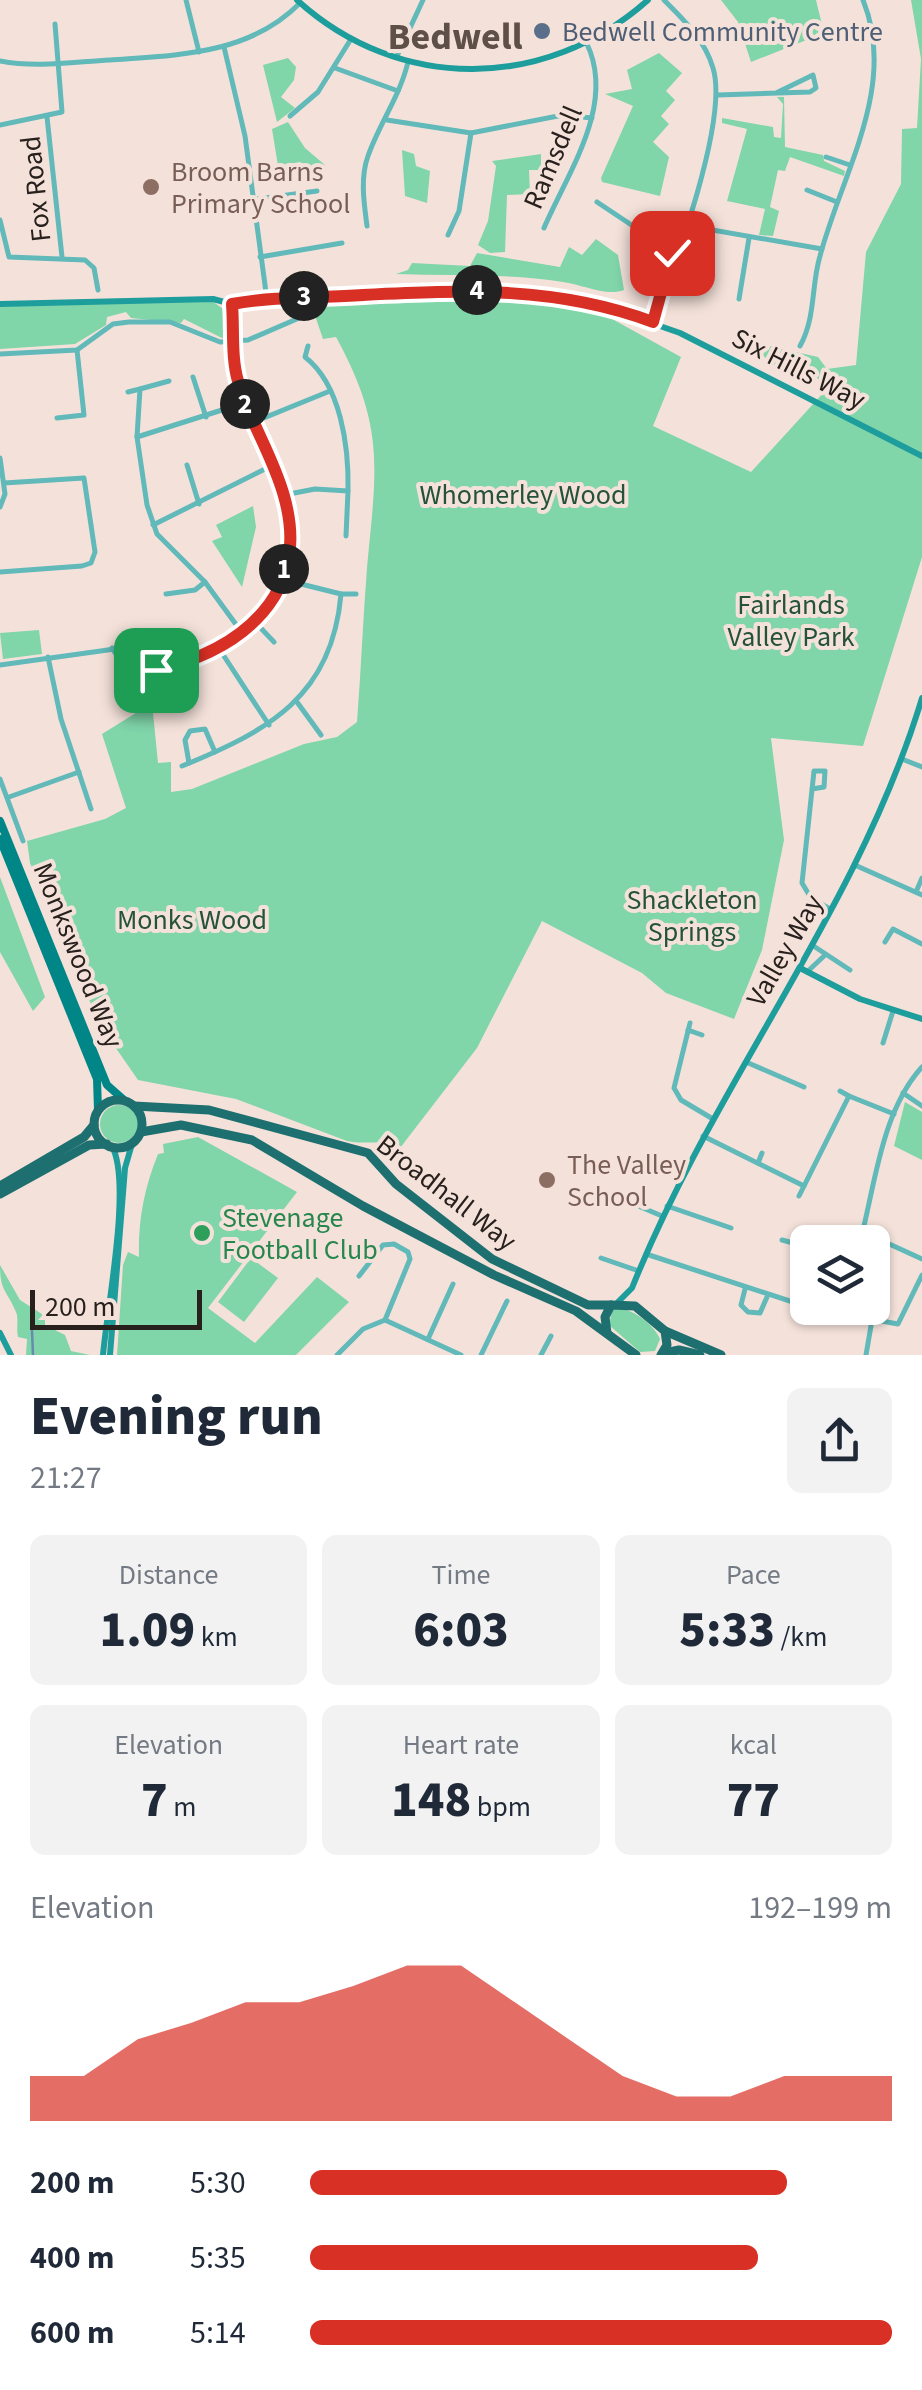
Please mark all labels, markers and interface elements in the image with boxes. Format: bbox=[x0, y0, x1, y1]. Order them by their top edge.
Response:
district label: Bedwell bbox=[387, 10, 523, 64]
place label: Bedwell Community Centre bbox=[562, 12, 883, 52]
marker: Bedwell Community Centre bbox=[531, 20, 553, 42]
street label: Ramsdell bbox=[513, 100, 593, 215]
street label: Fox Road bbox=[11, 134, 61, 244]
place label: Broom Barns Primary School bbox=[171, 152, 350, 224]
marker: Broom Barns Primary School bbox=[140, 176, 162, 198]
pin bbox=[630, 211, 715, 296]
icon: check bbox=[645, 226, 700, 281]
pin: 4 bbox=[452, 265, 502, 315]
text: 4 bbox=[470, 270, 484, 310]
pin: 3 bbox=[279, 271, 329, 321]
text: 3 bbox=[297, 276, 311, 316]
street label: Six Hills Way bbox=[725, 318, 872, 420]
pin: 2 bbox=[220, 379, 270, 429]
text: 2 bbox=[238, 384, 252, 424]
park label: Whomerley Wood bbox=[420, 475, 626, 515]
pin: 1 bbox=[259, 544, 309, 594]
text: 1 bbox=[277, 549, 291, 589]
park label: Fairlands Valley Park bbox=[727, 585, 855, 657]
pin bbox=[114, 628, 199, 713]
icon: arrive bbox=[129, 643, 184, 698]
street label: Monkswood Way bbox=[23, 857, 133, 1054]
park label: Shackleton Springs bbox=[626, 880, 758, 952]
street label: Valley Way bbox=[737, 887, 833, 1014]
park label: Monks Wood bbox=[117, 900, 267, 940]
street label: Broadhall Way bbox=[368, 1125, 525, 1260]
place label: The Valley School bbox=[567, 1145, 686, 1217]
marker: The Valley School bbox=[536, 1169, 558, 1191]
place label: Stevenage Football Club bbox=[222, 1198, 378, 1270]
marker: Stevenage Football Club bbox=[191, 1222, 213, 1244]
map controls bbox=[790, 1225, 890, 1325]
button: layers bbox=[790, 1225, 890, 1325]
scale bar bbox=[30, 1285, 202, 1330]
text: 200 m bbox=[45, 1287, 116, 1327]
text: Evening run bbox=[30, 1378, 323, 1456]
button: share bbox=[787, 1388, 892, 1493]
text: 21:27 bbox=[30, 1455, 102, 1501]
text: Distance bbox=[119, 1555, 218, 1595]
text: Time bbox=[431, 1555, 490, 1595]
text: Pace bbox=[726, 1555, 781, 1595]
text: 1.09 bbox=[100, 1595, 195, 1666]
text: 6:03 bbox=[413, 1595, 509, 1666]
text: 5:33 bbox=[679, 1595, 775, 1666]
text: km bbox=[195, 1617, 238, 1657]
text: /km bbox=[775, 1617, 827, 1657]
text: Elevation bbox=[114, 1725, 223, 1765]
text: Heart rate bbox=[403, 1725, 519, 1765]
text: kcal bbox=[730, 1725, 777, 1765]
text: 7 bbox=[141, 1765, 168, 1836]
text: 148 bbox=[391, 1765, 471, 1836]
text: 77 bbox=[727, 1765, 780, 1836]
text: m bbox=[168, 1787, 196, 1827]
text: bpm bbox=[471, 1787, 531, 1827]
text: Elevation bbox=[30, 1885, 155, 1931]
text: 192–199 m bbox=[748, 1885, 892, 1931]
text: 200 m bbox=[30, 2160, 115, 2206]
text: 5:30 bbox=[190, 2160, 246, 2206]
text: 400 m bbox=[30, 2235, 115, 2281]
text: 5:35 bbox=[190, 2235, 246, 2281]
text: 600 m bbox=[30, 2310, 115, 2356]
text: 5:14 bbox=[190, 2310, 246, 2356]

